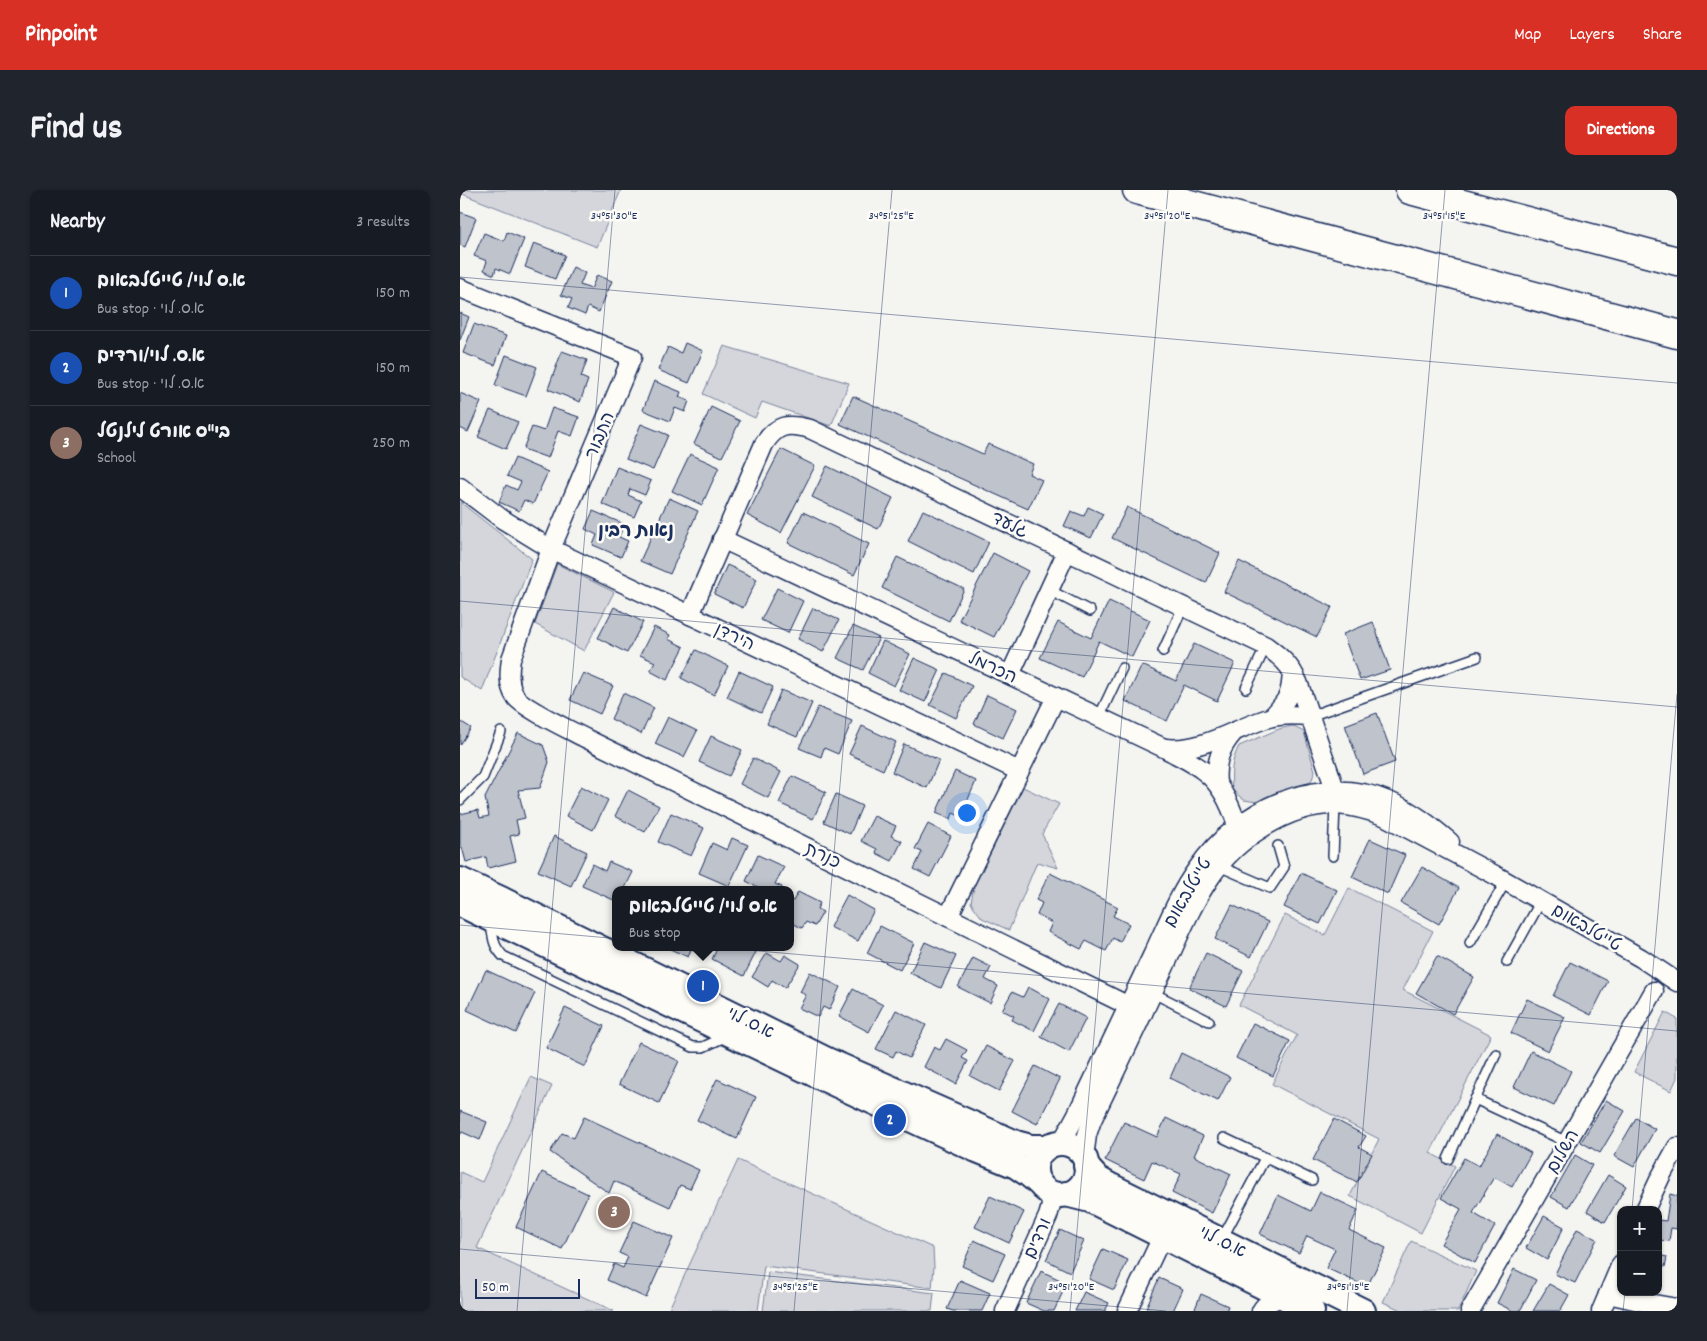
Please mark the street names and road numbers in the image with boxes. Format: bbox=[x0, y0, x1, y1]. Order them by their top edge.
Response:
street label: התבור bbox=[580, 408, 622, 463]
street label: גלעד bbox=[986, 507, 1031, 546]
street label: הירדן bbox=[710, 618, 758, 658]
street label: הכרמל bbox=[964, 647, 1020, 691]
street label: כנרת bbox=[800, 838, 844, 877]
street label: טייטלבאום bbox=[1159, 854, 1219, 933]
street label: טייטלבאום bbox=[1546, 899, 1625, 959]
street label: א.ס. לוי bbox=[722, 1002, 778, 1046]
street label: השלום bbox=[1542, 1126, 1587, 1179]
street label: ורדים bbox=[1019, 1215, 1059, 1263]
street label: א.ס. לוי bbox=[1194, 1221, 1250, 1265]

